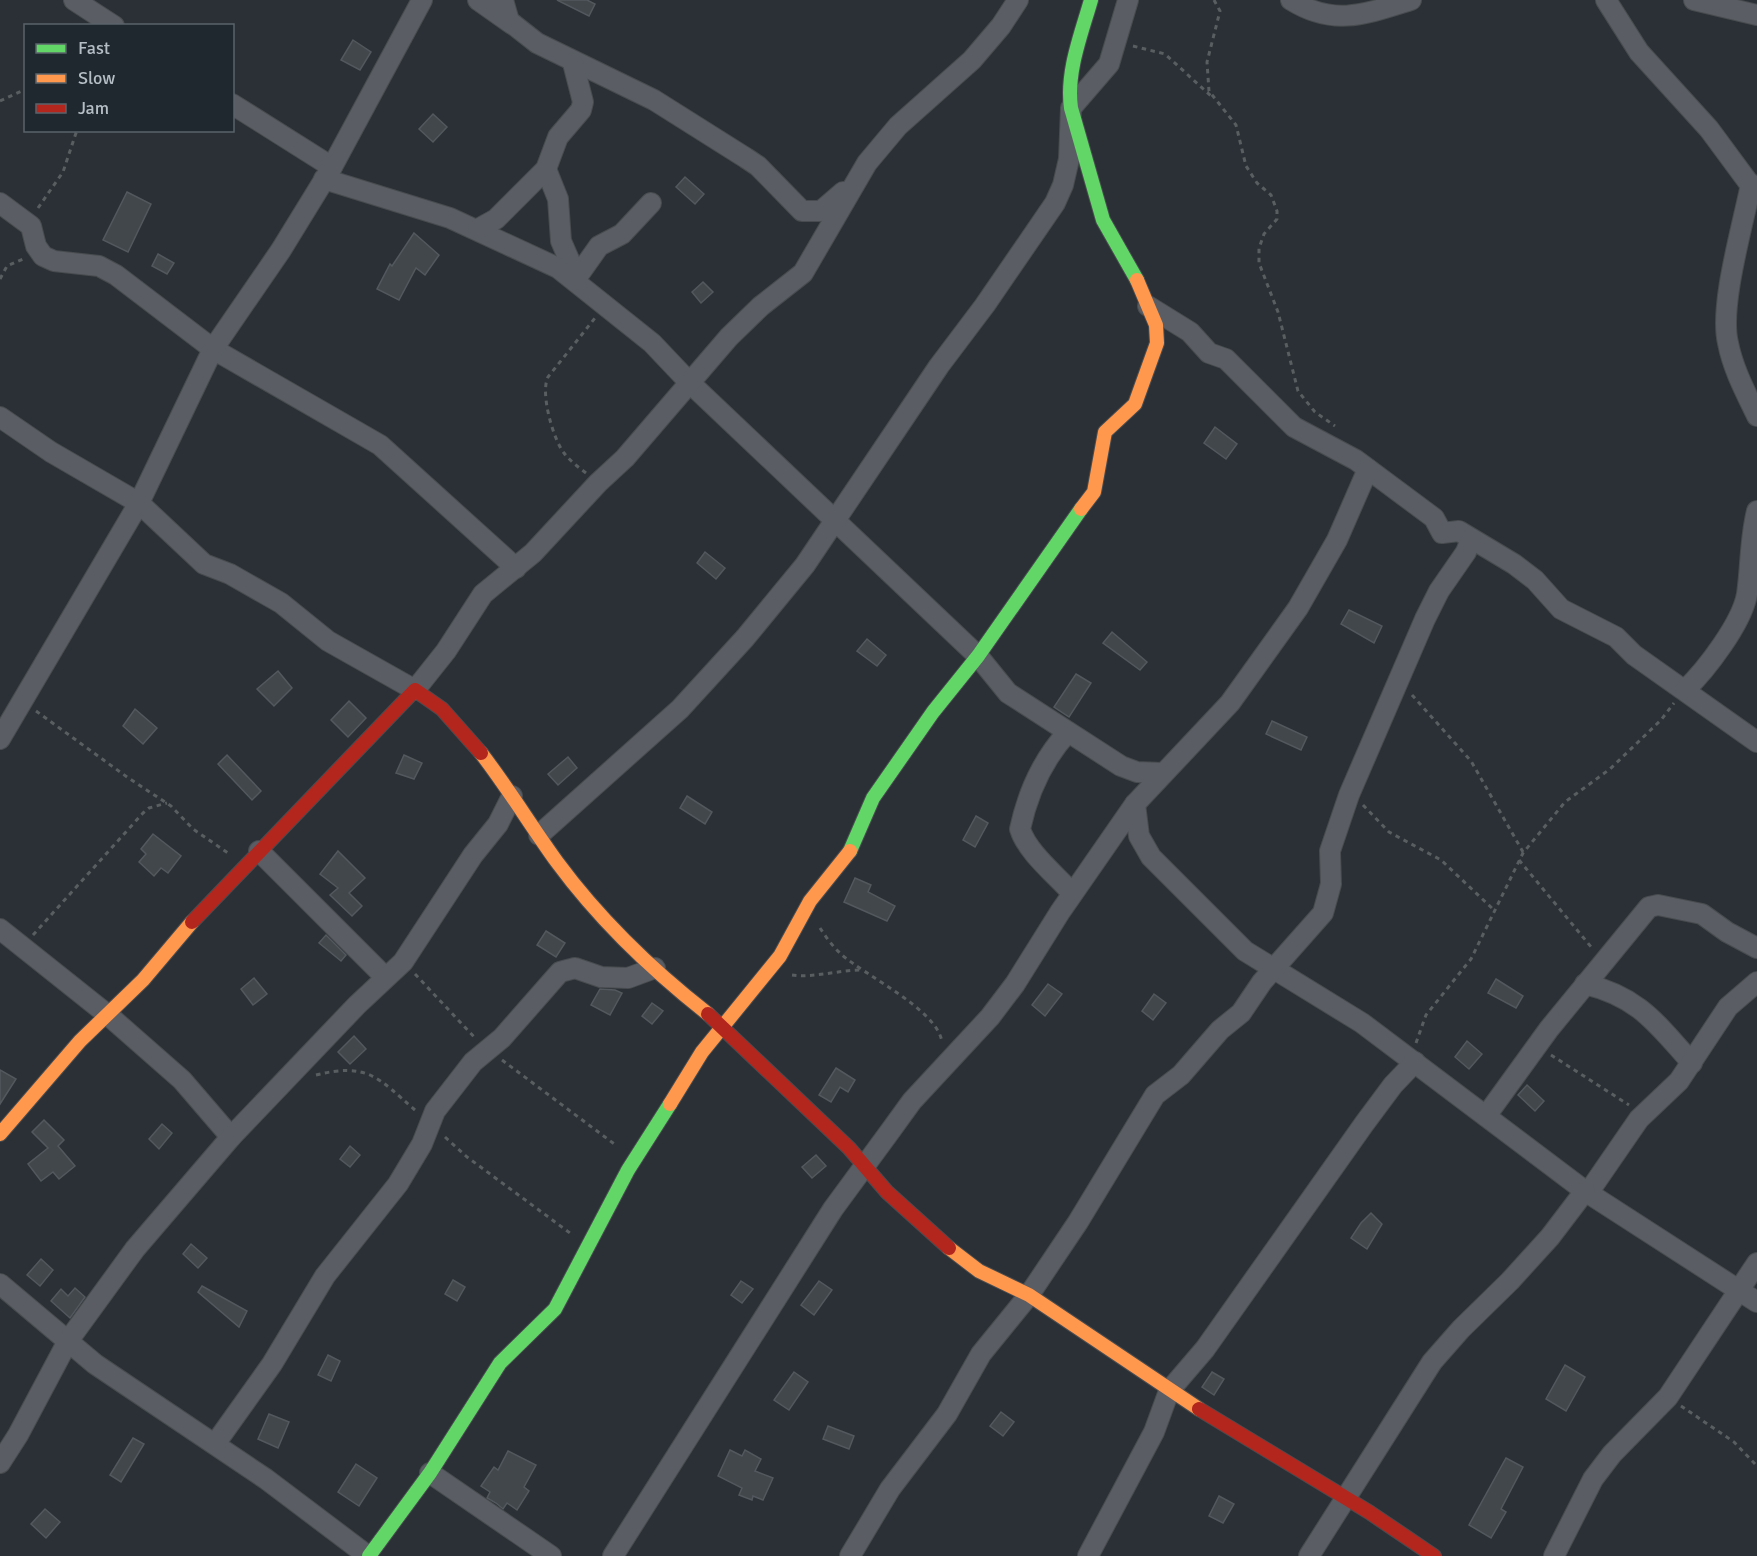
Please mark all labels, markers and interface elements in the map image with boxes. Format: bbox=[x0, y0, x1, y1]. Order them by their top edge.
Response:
legend bbox=[24, 24, 234, 132]
text: Fast bbox=[78, 37, 110, 59]
text: Slow bbox=[78, 67, 115, 89]
text: Jam bbox=[78, 97, 109, 119]

